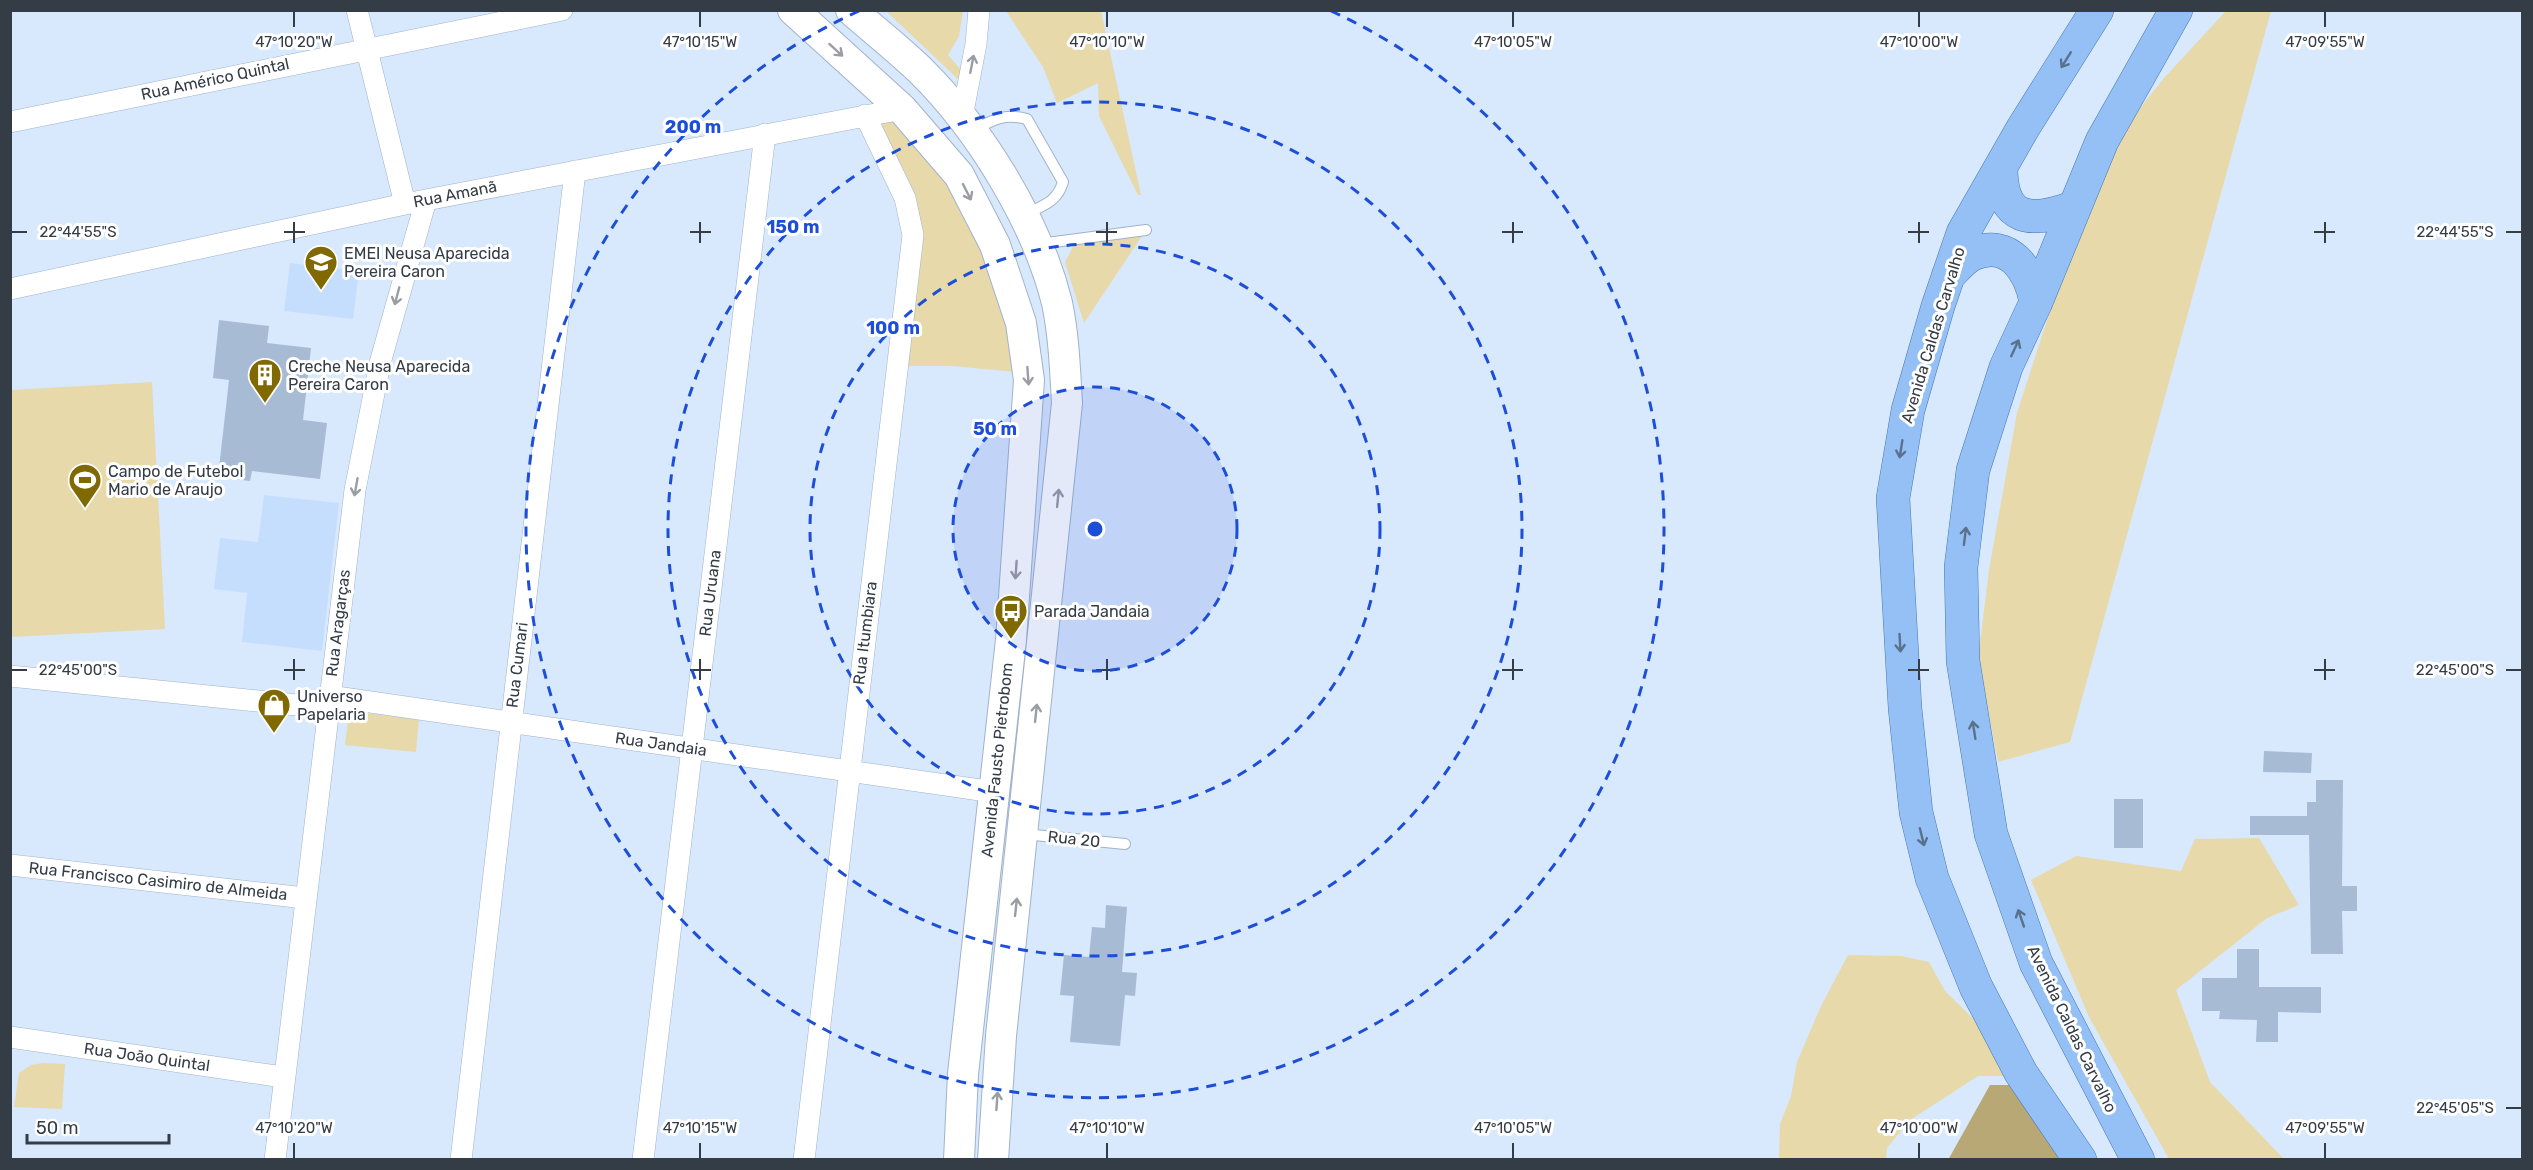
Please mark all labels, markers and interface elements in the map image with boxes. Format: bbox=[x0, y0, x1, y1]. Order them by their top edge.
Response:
text: 47°10'20"W bbox=[255, 33, 333, 51]
text: 47°10'15"W bbox=[663, 33, 737, 51]
text: 47°10'10"W bbox=[1069, 33, 1145, 51]
text: 47°10'05"W bbox=[1474, 33, 1552, 51]
text: 47°10'00"W bbox=[1880, 33, 1958, 51]
text: 47°09'55"W bbox=[2285, 33, 2365, 51]
one-way arrow bbox=[828, 43, 843, 57]
one-way arrow bbox=[2059, 51, 2071, 68]
street label: Rua Américo Quintal bbox=[139, 54, 291, 104]
one-way arrow bbox=[967, 55, 978, 74]
text: 200 m bbox=[665, 116, 721, 138]
street label: Rua Amanã bbox=[412, 177, 498, 211]
one-way arrow bbox=[962, 183, 974, 201]
text: 150 m bbox=[766, 216, 820, 238]
text: 22°44'55"S bbox=[39, 223, 117, 241]
text: 22°44'55"S bbox=[2416, 223, 2494, 241]
school or university icon: EMEI Neusa Aparecida Pereira Caron bbox=[303, 244, 339, 291]
place label: EMEI Neusa Aparecida Pereira Caron bbox=[344, 244, 510, 281]
street label: Avenida Caldas Carvalho bbox=[1897, 245, 1969, 425]
one-way arrow bbox=[391, 287, 402, 306]
text: 100 m bbox=[866, 317, 920, 339]
one-way arrow bbox=[2009, 340, 2021, 358]
building icon: Creche Neusa Aparecida Pereira Caron bbox=[247, 357, 283, 404]
place label: Creche Neusa Aparecida Pereira Caron bbox=[288, 357, 470, 394]
one-way arrow bbox=[1023, 365, 1034, 385]
text: 50 m bbox=[973, 418, 1017, 440]
one-way arrow bbox=[1896, 439, 1907, 458]
sports icon: Campo de Futebol Mario de Araujo bbox=[67, 462, 103, 509]
place label: Campo de Futebol Mario de Araujo bbox=[108, 462, 243, 499]
one-way arrow bbox=[350, 477, 361, 496]
one-way arrow bbox=[1053, 489, 1064, 509]
centre of rings bbox=[1085, 519, 1105, 539]
one-way arrow bbox=[1960, 526, 1971, 546]
street label: Rua Uruana bbox=[695, 549, 725, 637]
one-way arrow bbox=[1010, 560, 1021, 580]
street label: Rua Aragarças bbox=[322, 568, 354, 678]
street label: Rua Itumbiara bbox=[849, 580, 881, 686]
bus stop icon: Parada Jandaia bbox=[993, 593, 1029, 640]
place label: Parada Jandaia bbox=[1034, 602, 1150, 621]
street label: Rua Cumari bbox=[502, 621, 532, 709]
one-way arrow bbox=[1894, 633, 1905, 653]
text: 22°45'00"S bbox=[39, 661, 117, 679]
text: 22°45'00"S bbox=[2416, 661, 2494, 679]
street label: Avenida Fausto Pietrobom bbox=[977, 662, 1017, 858]
shop icon: Universo Papelaria bbox=[256, 687, 292, 734]
place label: Universo Papelaria bbox=[297, 687, 366, 724]
one-way arrow bbox=[1031, 704, 1042, 724]
one-way arrow bbox=[1968, 720, 1979, 740]
street label: Rua Jandaia bbox=[614, 728, 708, 760]
street label: Rua 20 bbox=[1047, 827, 1101, 851]
one-way arrow bbox=[1916, 827, 1928, 846]
street label: Rua Francisco Casimiro de Almeida bbox=[28, 858, 288, 904]
one-way arrow bbox=[1011, 898, 1022, 918]
one-way arrow bbox=[2014, 909, 2025, 928]
street label: Avenida Caldas Carvalho bbox=[2023, 943, 2121, 1115]
street label: Rua João Quintal bbox=[83, 1039, 211, 1075]
one-way arrow bbox=[991, 1092, 1002, 1112]
text: 22°45'05"S bbox=[2416, 1099, 2494, 1117]
scale bar bbox=[27, 1107, 170, 1145]
text: 50 m bbox=[36, 1117, 79, 1139]
text: 47°10'20"W bbox=[255, 1119, 333, 1137]
text: 47°10'15"W bbox=[663, 1119, 737, 1137]
text: 47°10'10"W bbox=[1069, 1119, 1145, 1137]
text: 47°10'05"W bbox=[1474, 1119, 1552, 1137]
text: 47°10'00"W bbox=[1880, 1119, 1958, 1137]
text: 47°09'55"W bbox=[2285, 1119, 2365, 1137]

